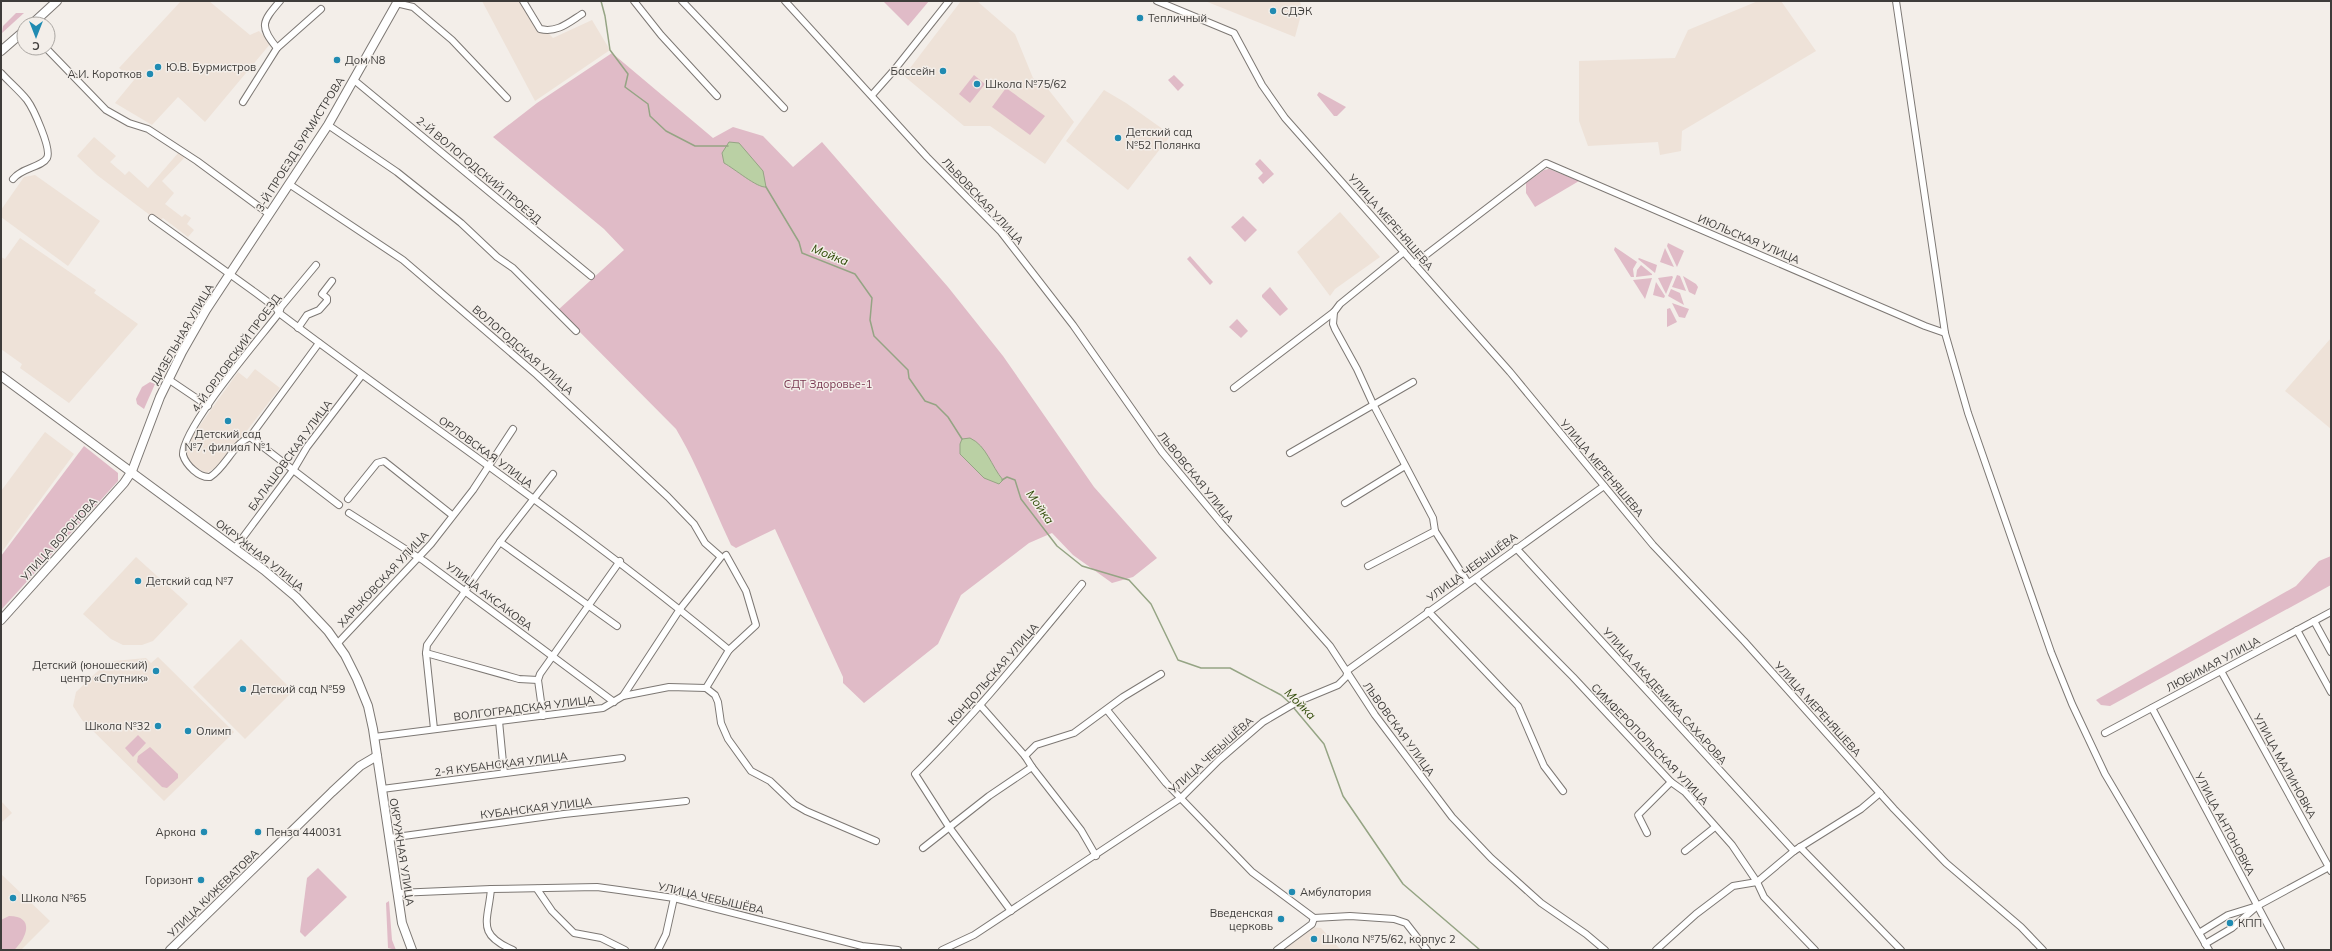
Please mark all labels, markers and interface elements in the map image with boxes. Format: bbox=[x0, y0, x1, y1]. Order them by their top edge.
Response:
place label: СДЭК bbox=[1281, 4, 1313, 18]
marker: СДЭК bbox=[1268, 6, 1278, 16]
place label: Тепличный bbox=[1148, 11, 1207, 25]
marker: Тепличный bbox=[1135, 13, 1145, 23]
north arrow bbox=[16, 16, 56, 56]
text: С bbox=[32, 39, 40, 53]
place label: Дом N8 bbox=[345, 53, 386, 67]
marker: Дом N8 bbox=[332, 55, 342, 65]
place label: Ю.В. Бурмистров bbox=[166, 60, 256, 74]
marker: Ю.В. Бурмистров bbox=[153, 62, 163, 72]
place label: Бассейн bbox=[891, 64, 935, 78]
marker: Бассейн bbox=[938, 66, 948, 76]
place label: А.И. Коротков bbox=[67, 67, 142, 81]
marker: А.И. Коротков bbox=[145, 69, 155, 79]
street label: 3-Й ПРОЕЗД БУРМИСТРОВА bbox=[253, 74, 347, 214]
place label: Школа №75/62 bbox=[985, 77, 1067, 91]
marker: Школа №75/62 bbox=[972, 79, 982, 89]
street label: 2-Й ВОЛОГОДСКИЙ ПРОЕЗД bbox=[414, 114, 544, 227]
place label: Детский сад №52 Полянка bbox=[1126, 125, 1200, 152]
marker: Детский сад №52 Полянка bbox=[1113, 133, 1123, 143]
street label: ЛЬВОВСКАЯ УЛИЦА bbox=[939, 155, 1027, 247]
street label: УЛИЦА МЕРЕНЯШЕВА bbox=[1345, 170, 1437, 273]
street label: ИЮЛЬСКАЯ УЛИЦА bbox=[1696, 211, 1802, 267]
water label: Мойка bbox=[810, 240, 851, 269]
street label: ДИЗЕЛЬНАЯ УЛИЦА bbox=[147, 281, 217, 387]
street label: 4-Й ОРЛОВСКИЙ ПРОЕЗД bbox=[188, 291, 284, 415]
street label: ВОЛОГОДСКАЯ УЛИЦА bbox=[469, 302, 577, 398]
park label: СДТ Здоровье-1 bbox=[784, 377, 872, 391]
street label: БАЛАШОВСКАЯ УЛИЦА bbox=[245, 397, 335, 513]
street label: ОРЛОВСКАЯ УЛИЦА bbox=[436, 413, 536, 491]
marker: Детский сад №7, филиал №1 bbox=[223, 416, 233, 426]
street label: УЛИЦА МЕРЕНЯШЕВА bbox=[1556, 416, 1647, 520]
place label: Детский сад №7, филиал №1 bbox=[184, 427, 272, 454]
street label: ЛЬВОВСКАЯ УЛИЦА bbox=[1155, 429, 1237, 525]
water label: Мойка bbox=[1023, 487, 1058, 527]
street label: УЛИЦА ВОРОНОВА bbox=[17, 494, 100, 584]
street label: ОКРУЖНАЯ УЛИЦА bbox=[213, 516, 307, 594]
street label: ХАРЬКОВСКАЯ УЛИЦА bbox=[335, 528, 431, 630]
street label: УЛИЦА ЧЕБЫШЁВА bbox=[1423, 529, 1520, 605]
street label: УЛИЦА АКСАКОВА bbox=[442, 558, 535, 633]
place label: Детский сад №7 bbox=[146, 574, 234, 588]
marker: Детский сад №7 bbox=[133, 576, 143, 586]
street label: КОНДОЛЬСКАЯ УЛИЦА bbox=[945, 620, 1041, 728]
street label: УЛИЦА АКАДЕМИКА САХАРОВА bbox=[1599, 624, 1730, 767]
street label: ЛЮБИМАЯ УЛИЦА bbox=[2164, 633, 2262, 695]
place label: Детский (юношеский) центр «Спутник» bbox=[32, 658, 148, 685]
street label: УЛИЦА МЕРЕНЯШЕВА bbox=[1771, 658, 1864, 759]
marker: Детский (юношеский) центр «Спутник» bbox=[151, 666, 161, 676]
street label: ЛЬВОВСКАЯ УЛИЦА bbox=[1360, 679, 1438, 779]
street label: СИМФЕРОПОЛЬСКАЯ УЛИЦА bbox=[1588, 680, 1712, 808]
place label: Детский сад №59 bbox=[251, 682, 345, 696]
marker: Детский сад №59 bbox=[238, 684, 248, 694]
water label: Мойка bbox=[1282, 685, 1319, 722]
street label: ВОЛГОГРАДСКАЯ УЛИЦА bbox=[453, 692, 595, 724]
street label: УЛИЦА МАЛИНОВКА bbox=[2250, 710, 2320, 821]
street label: УЛИЦА ЧЕБЫШЁВА bbox=[1165, 713, 1256, 797]
place label: Школа №32 bbox=[85, 719, 150, 733]
marker: Школа №32 bbox=[153, 721, 163, 731]
place label: Олимп bbox=[196, 724, 231, 738]
marker: Олимп bbox=[183, 726, 193, 736]
street label: 2-Я КУБАНСКАЯ УЛИЦА bbox=[434, 749, 568, 779]
street label: УЛИЦА АНТОНОВКА bbox=[2191, 769, 2258, 878]
street label: КУБАНСКАЯ УЛИЦА bbox=[479, 794, 593, 822]
street label: ОКРУЖНАЯ УЛИЦА bbox=[387, 797, 417, 907]
place label: Аркона bbox=[156, 825, 196, 839]
place label: Пенза 440031 bbox=[266, 825, 342, 839]
marker: Аркона bbox=[199, 827, 209, 837]
marker: Пенза 440031 bbox=[253, 827, 263, 837]
street label: УЛИЦА КИЖЕВАТОВА bbox=[164, 846, 261, 941]
place label: Горизонт bbox=[145, 873, 193, 887]
marker: Горизонт bbox=[196, 875, 206, 885]
street label: УЛИЦА ЧЕБЫШЁВА bbox=[656, 879, 766, 917]
place label: Амбулатория bbox=[1300, 885, 1371, 899]
marker: Амбулатория bbox=[1287, 887, 1297, 897]
place label: Школа №65 bbox=[21, 891, 87, 905]
marker: Школа №65 bbox=[8, 893, 18, 903]
place label: Введенская церковь bbox=[1210, 906, 1273, 933]
marker: Введенская церковь bbox=[1276, 914, 1286, 924]
place label: КПП bbox=[2238, 916, 2262, 930]
marker: КПП bbox=[2225, 918, 2235, 928]
place label: Школа №75/62, корпус 2 bbox=[1322, 932, 1456, 946]
marker: Школа №75/62, корпус 2 bbox=[1309, 934, 1319, 944]

